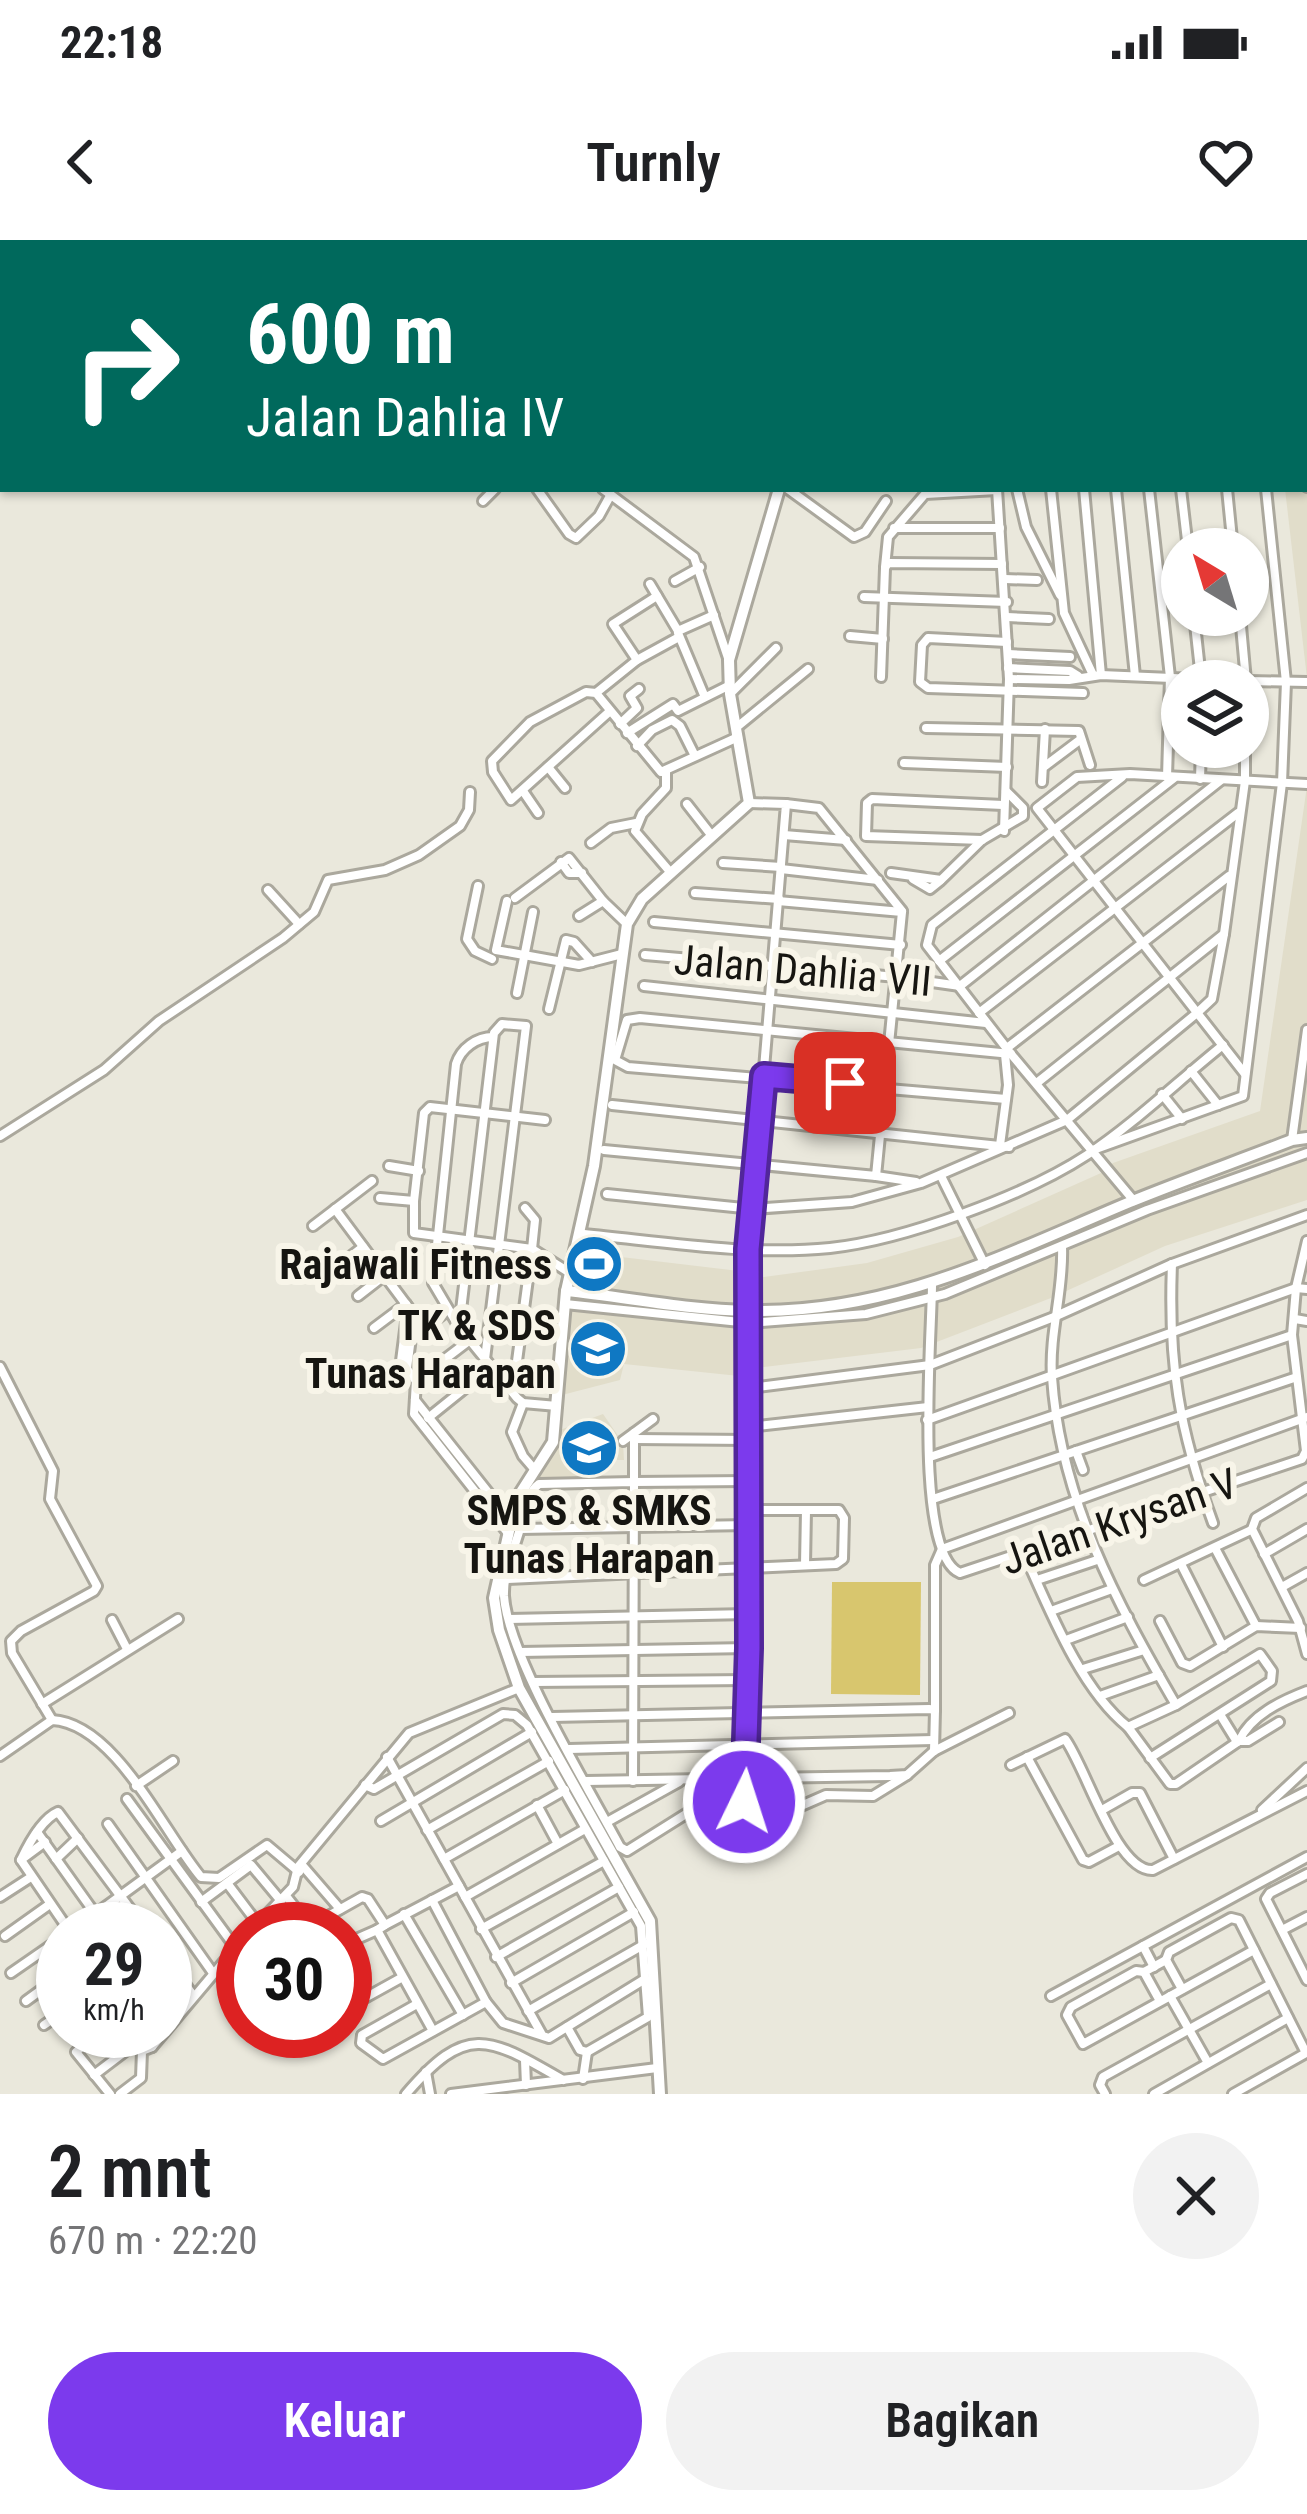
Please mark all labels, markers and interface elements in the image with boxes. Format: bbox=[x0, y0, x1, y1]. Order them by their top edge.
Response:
text: 22:18 bbox=[60, 16, 163, 69]
icon: back bbox=[48, 129, 114, 195]
icon: heart bbox=[1193, 129, 1259, 195]
text: Turnly bbox=[586, 131, 721, 194]
text: 600 m bbox=[246, 285, 455, 384]
icon: right bbox=[48, 288, 204, 444]
text: Jalan Dahlia IV bbox=[246, 386, 564, 449]
north arrow bbox=[1161, 528, 1269, 636]
map controls bbox=[1161, 528, 1269, 768]
button: layers bbox=[1161, 660, 1269, 768]
street label: Jalan Dahlia VII bbox=[672, 935, 934, 1006]
pin bbox=[794, 1032, 896, 1134]
icon: arrive bbox=[812, 1050, 878, 1116]
sports icon: Rajawali Fitness bbox=[563, 1233, 625, 1295]
place label: Rajawali Fitness bbox=[279, 1240, 552, 1289]
place label: TK & SDS Tunas Harapan bbox=[305, 1301, 556, 1398]
school or university icon: TK & SDS Tunas Harapan bbox=[567, 1318, 629, 1380]
school or university icon: SMPS & SMKS Tunas Harapan bbox=[558, 1417, 620, 1479]
street label: Jalan Krysan V bbox=[995, 1458, 1244, 1585]
place label: SMPS & SMKS Tunas Harapan bbox=[463, 1486, 715, 1583]
position arrow bbox=[681, 1739, 807, 1865]
speed limit sign: 30 bbox=[216, 1902, 372, 2058]
text: 29 bbox=[84, 1929, 144, 2000]
text: km/h bbox=[83, 1992, 145, 2027]
text: 2 mnt bbox=[48, 2130, 212, 2215]
button: close bbox=[1133, 2133, 1259, 2259]
text: 670 m · 22:20 bbox=[48, 2218, 258, 2264]
button: Keluar bbox=[48, 2352, 642, 2490]
button: Bagikan bbox=[666, 2352, 1259, 2490]

